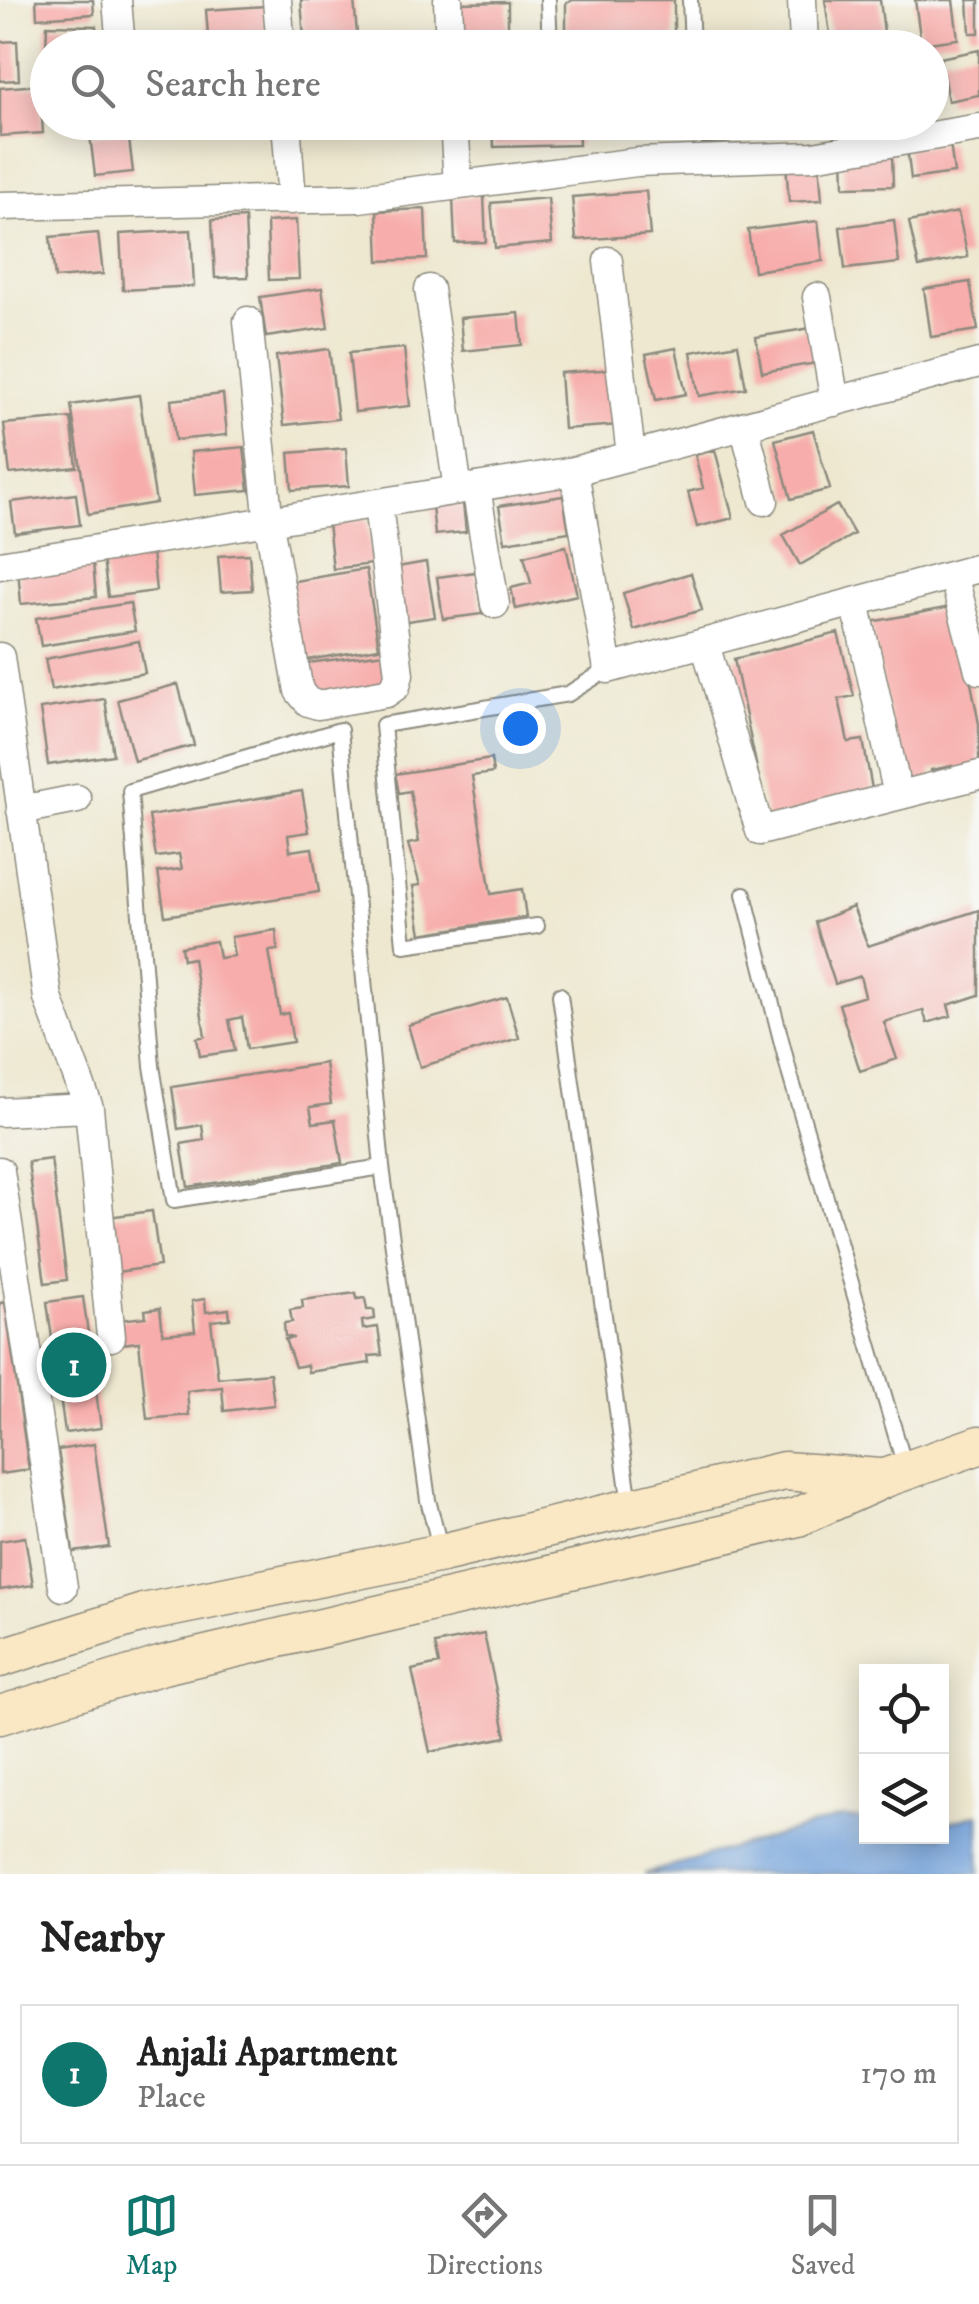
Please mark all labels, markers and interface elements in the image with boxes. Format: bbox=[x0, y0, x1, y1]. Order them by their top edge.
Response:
search box bbox=[30, 30, 949, 140]
icon: search bbox=[65, 58, 120, 113]
text: Search here bbox=[145, 61, 321, 109]
your location bbox=[495, 703, 546, 754]
pin: 1 bbox=[42, 1328, 106, 1402]
map controls bbox=[859, 1664, 949, 1844]
button: locate bbox=[859, 1664, 949, 1754]
button: layers bbox=[859, 1754, 949, 1844]
text: Nearby bbox=[40, 1913, 164, 1965]
text: Anjali Apartment bbox=[137, 2030, 397, 2078]
text: 1 bbox=[69, 2054, 80, 2094]
text: 170 m bbox=[860, 2054, 937, 2094]
text: Place bbox=[137, 2078, 206, 2118]
tab: Map bbox=[124, 2188, 179, 2283]
tab: Directions bbox=[427, 2188, 543, 2283]
tab: Saved bbox=[791, 2188, 855, 2283]

